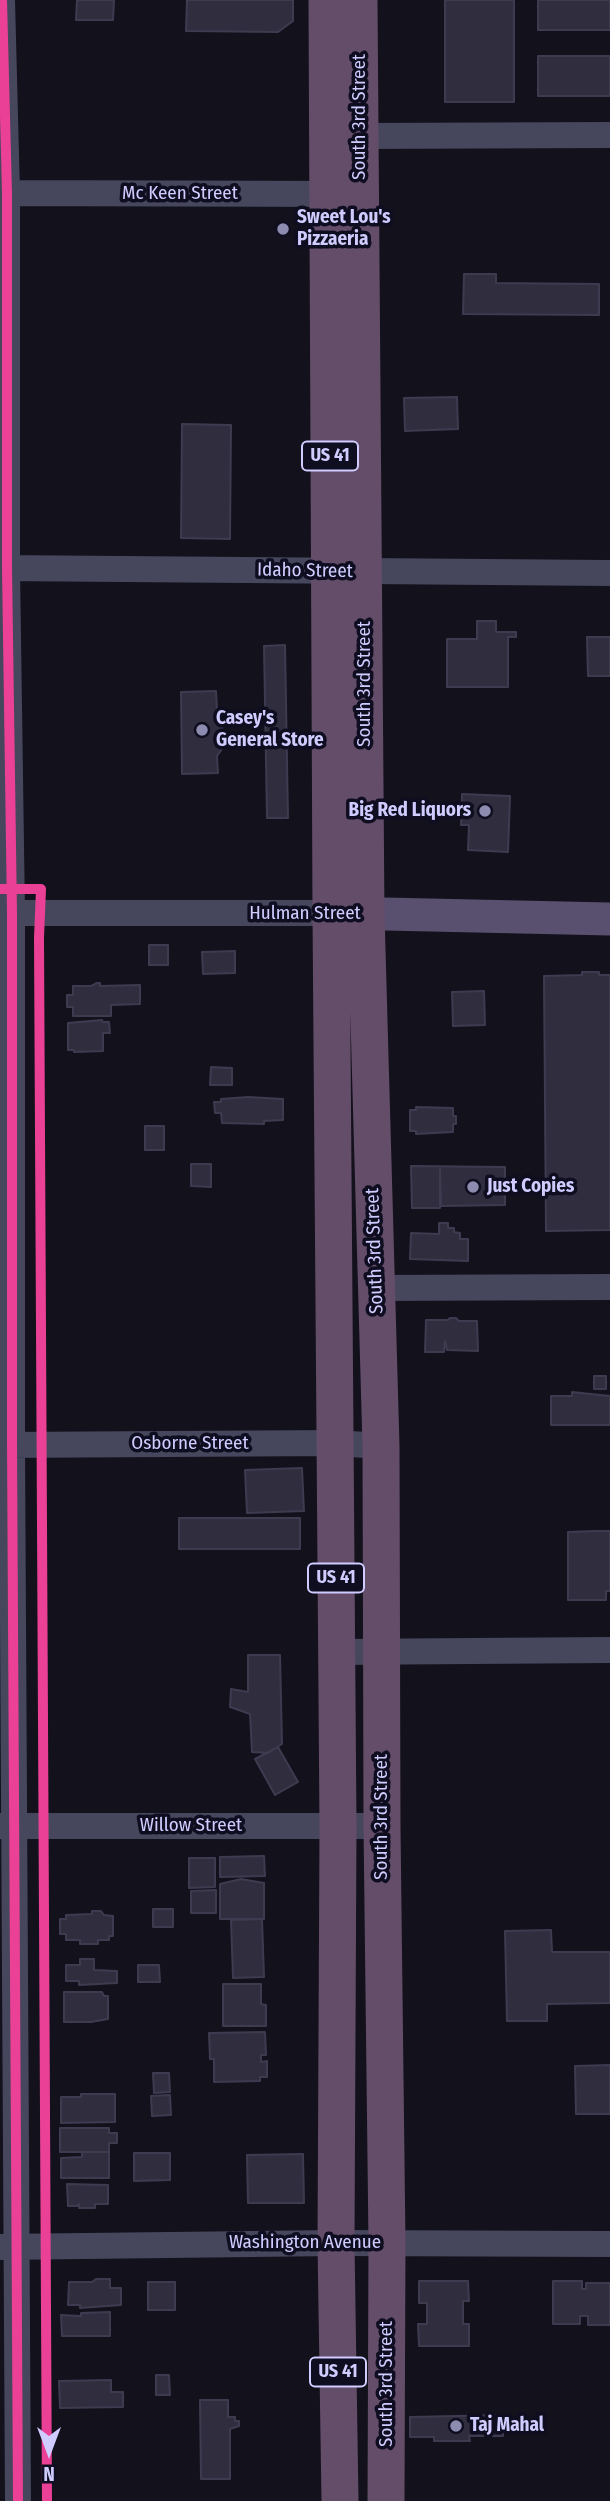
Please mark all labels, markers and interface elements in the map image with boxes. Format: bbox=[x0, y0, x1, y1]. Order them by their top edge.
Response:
street label: South 3rd Street bbox=[349, 54, 371, 180]
street label: Mc Keen Street bbox=[122, 183, 238, 205]
place label: Sweet Lou's Pizzaeria bbox=[297, 207, 391, 251]
marker: Sweet Lou's Pizzaeria bbox=[275, 221, 291, 237]
road number: US 41 bbox=[302, 442, 358, 470]
street label: Idaho Street bbox=[257, 559, 353, 583]
street label: South 3rd Street bbox=[354, 621, 376, 747]
place label: Casey's General Store bbox=[216, 708, 324, 752]
marker: Casey's General Store bbox=[194, 722, 210, 738]
place label: Big Red Liquors bbox=[349, 800, 471, 822]
marker: Big Red Liquors bbox=[477, 803, 493, 819]
street label: Hulman Street bbox=[249, 903, 361, 925]
place label: Just Copies bbox=[487, 1176, 574, 1198]
marker: Just Copies bbox=[465, 1179, 481, 1195]
street label: South 3rd Street bbox=[361, 1188, 389, 1314]
street label: Osborne Street bbox=[131, 1433, 249, 1455]
road number: US 41 bbox=[308, 1563, 364, 1592]
street label: South 3rd Street bbox=[371, 1754, 393, 1880]
street label: Willow Street bbox=[140, 1815, 242, 1837]
street label: Washington Avenue bbox=[229, 2232, 381, 2254]
street label: South 3rd Street bbox=[376, 2321, 398, 2447]
road number: US 41 bbox=[310, 2358, 366, 2386]
place label: Taj Mahal bbox=[470, 2415, 544, 2437]
north arrow bbox=[14, 2417, 84, 2487]
marker: Taj Mahal bbox=[448, 2418, 464, 2434]
text: N bbox=[43, 2462, 55, 2485]

